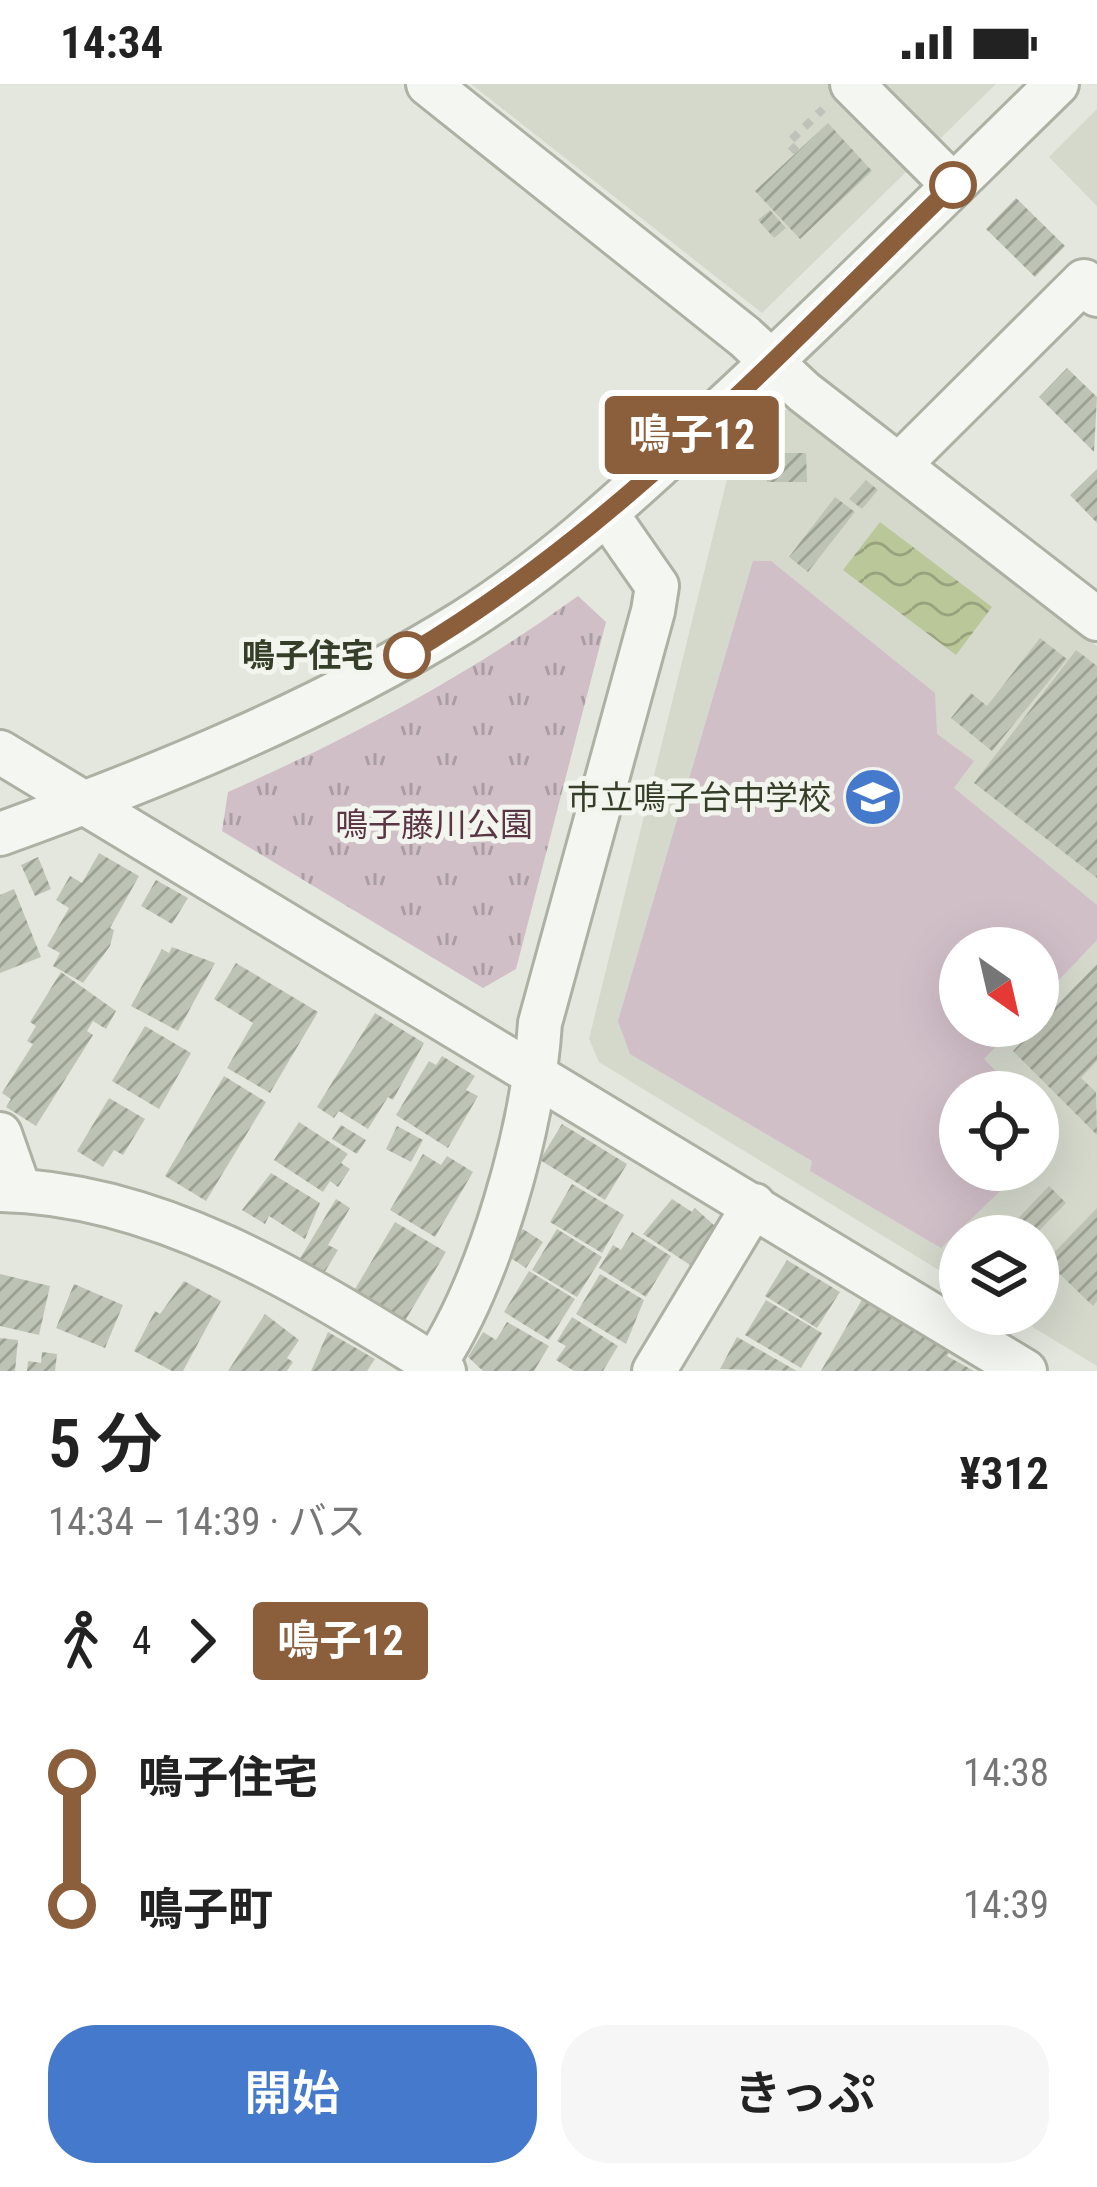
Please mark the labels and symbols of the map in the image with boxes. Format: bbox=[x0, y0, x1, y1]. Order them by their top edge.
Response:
unlabelled marker bbox=[931, 163, 975, 207]
line badge: 鳴子12 bbox=[608, 396, 776, 474]
marker: 鳴子住宅 bbox=[385, 633, 429, 677]
place label: 鳴子住宅 bbox=[242, 636, 374, 675]
school or university icon: 市立鳴子台中学校 bbox=[842, 766, 904, 828]
place label: 市立鳴子台中学校 bbox=[567, 778, 831, 817]
park label: 鳴子藤川公園 bbox=[335, 805, 533, 844]
north arrow bbox=[939, 927, 1059, 1047]

